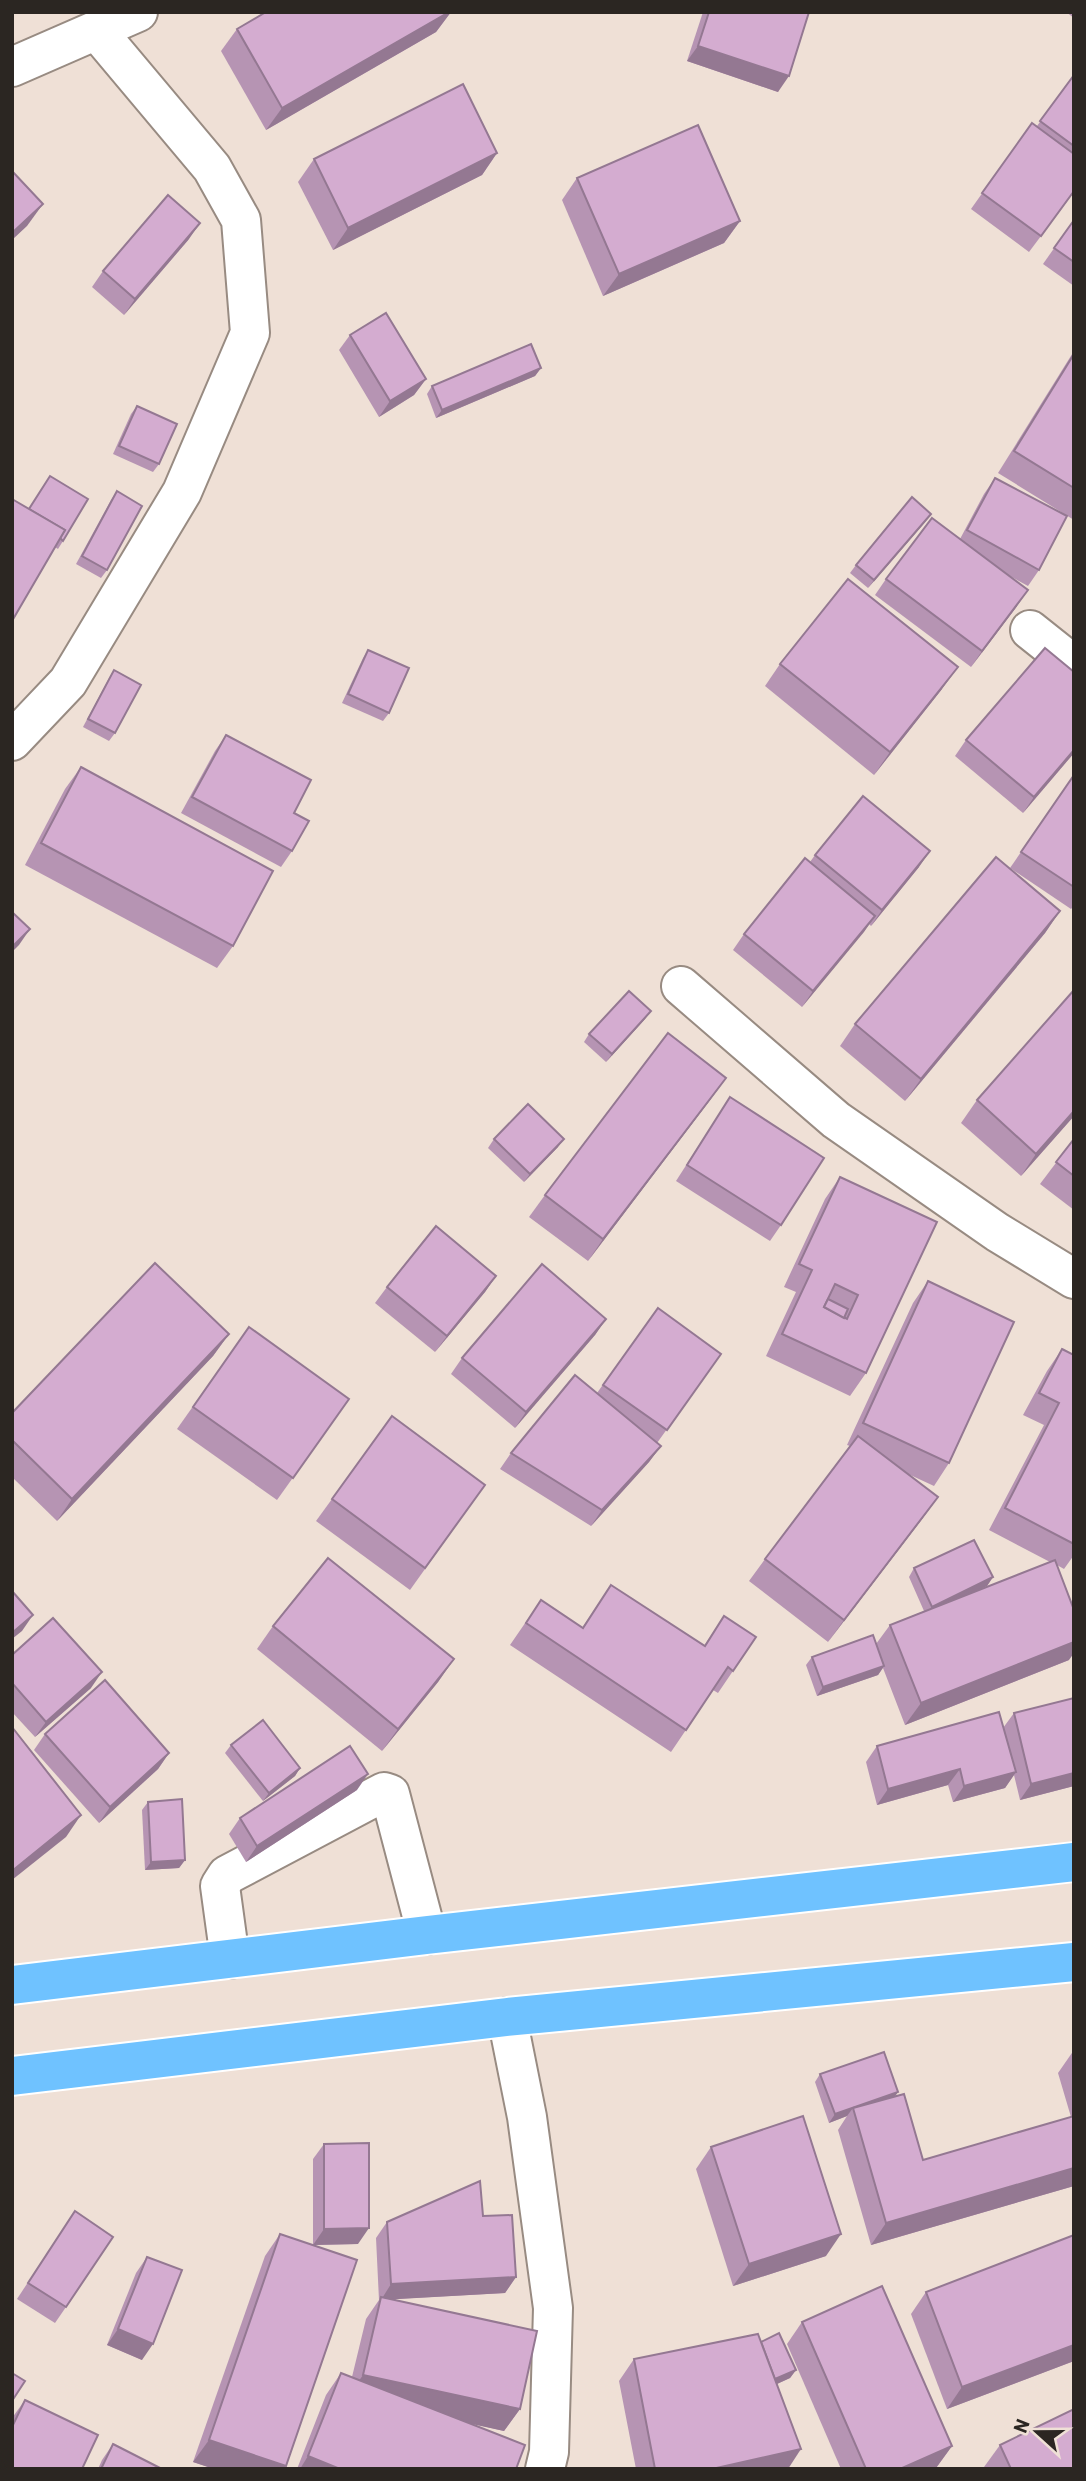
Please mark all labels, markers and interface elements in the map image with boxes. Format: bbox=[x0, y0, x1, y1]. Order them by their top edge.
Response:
north arrow bbox=[1002, 2397, 1072, 2467]
text: N bbox=[1008, 2416, 1034, 2436]

